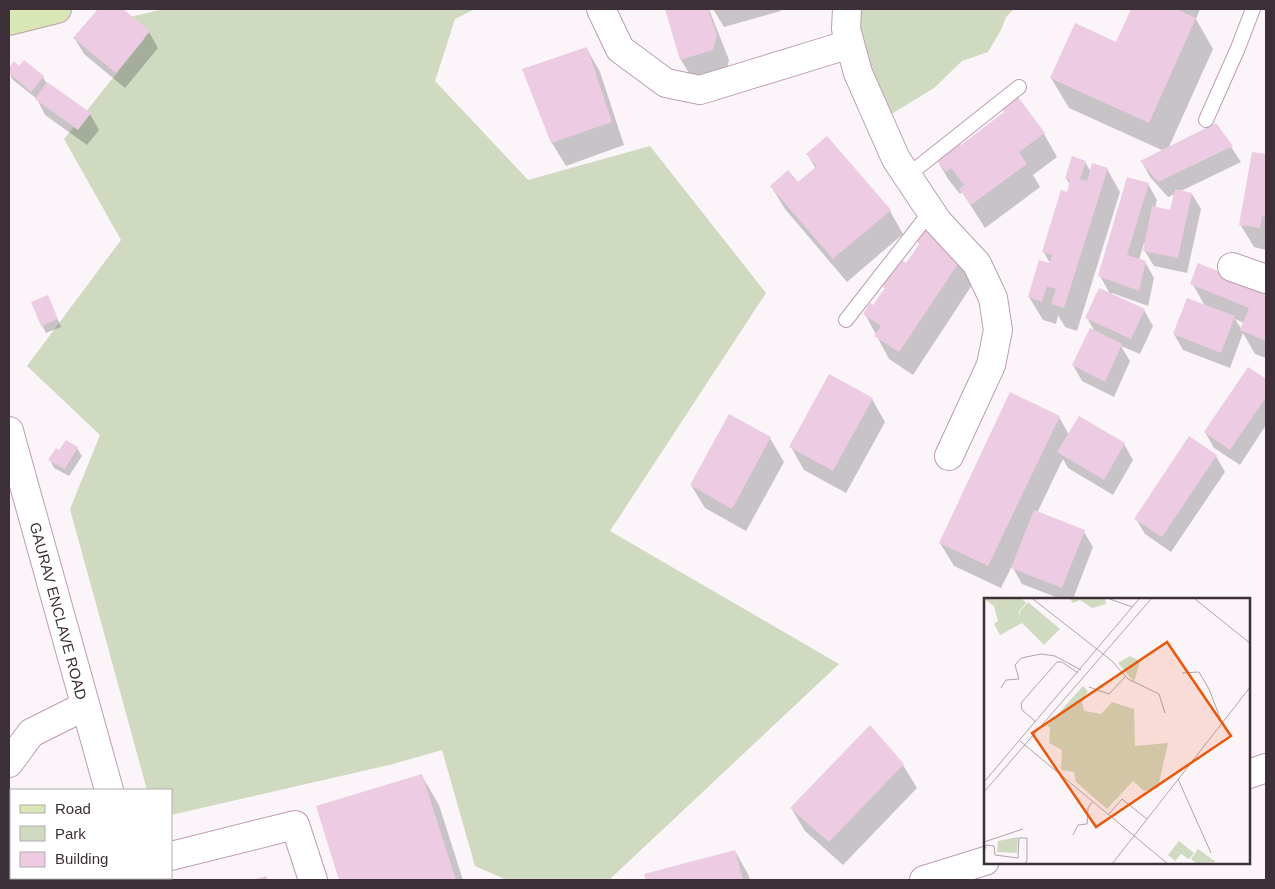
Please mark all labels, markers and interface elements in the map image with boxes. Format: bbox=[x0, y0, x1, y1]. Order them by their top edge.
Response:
street label: GAURAV ENCLAVE ROAD bbox=[27, 520, 90, 702]
inset map bbox=[984, 598, 1250, 864]
legend bbox=[10, 789, 172, 879]
text: Road bbox=[55, 800, 91, 817]
text: Park bbox=[55, 825, 86, 842]
text: Building bbox=[55, 850, 108, 867]

